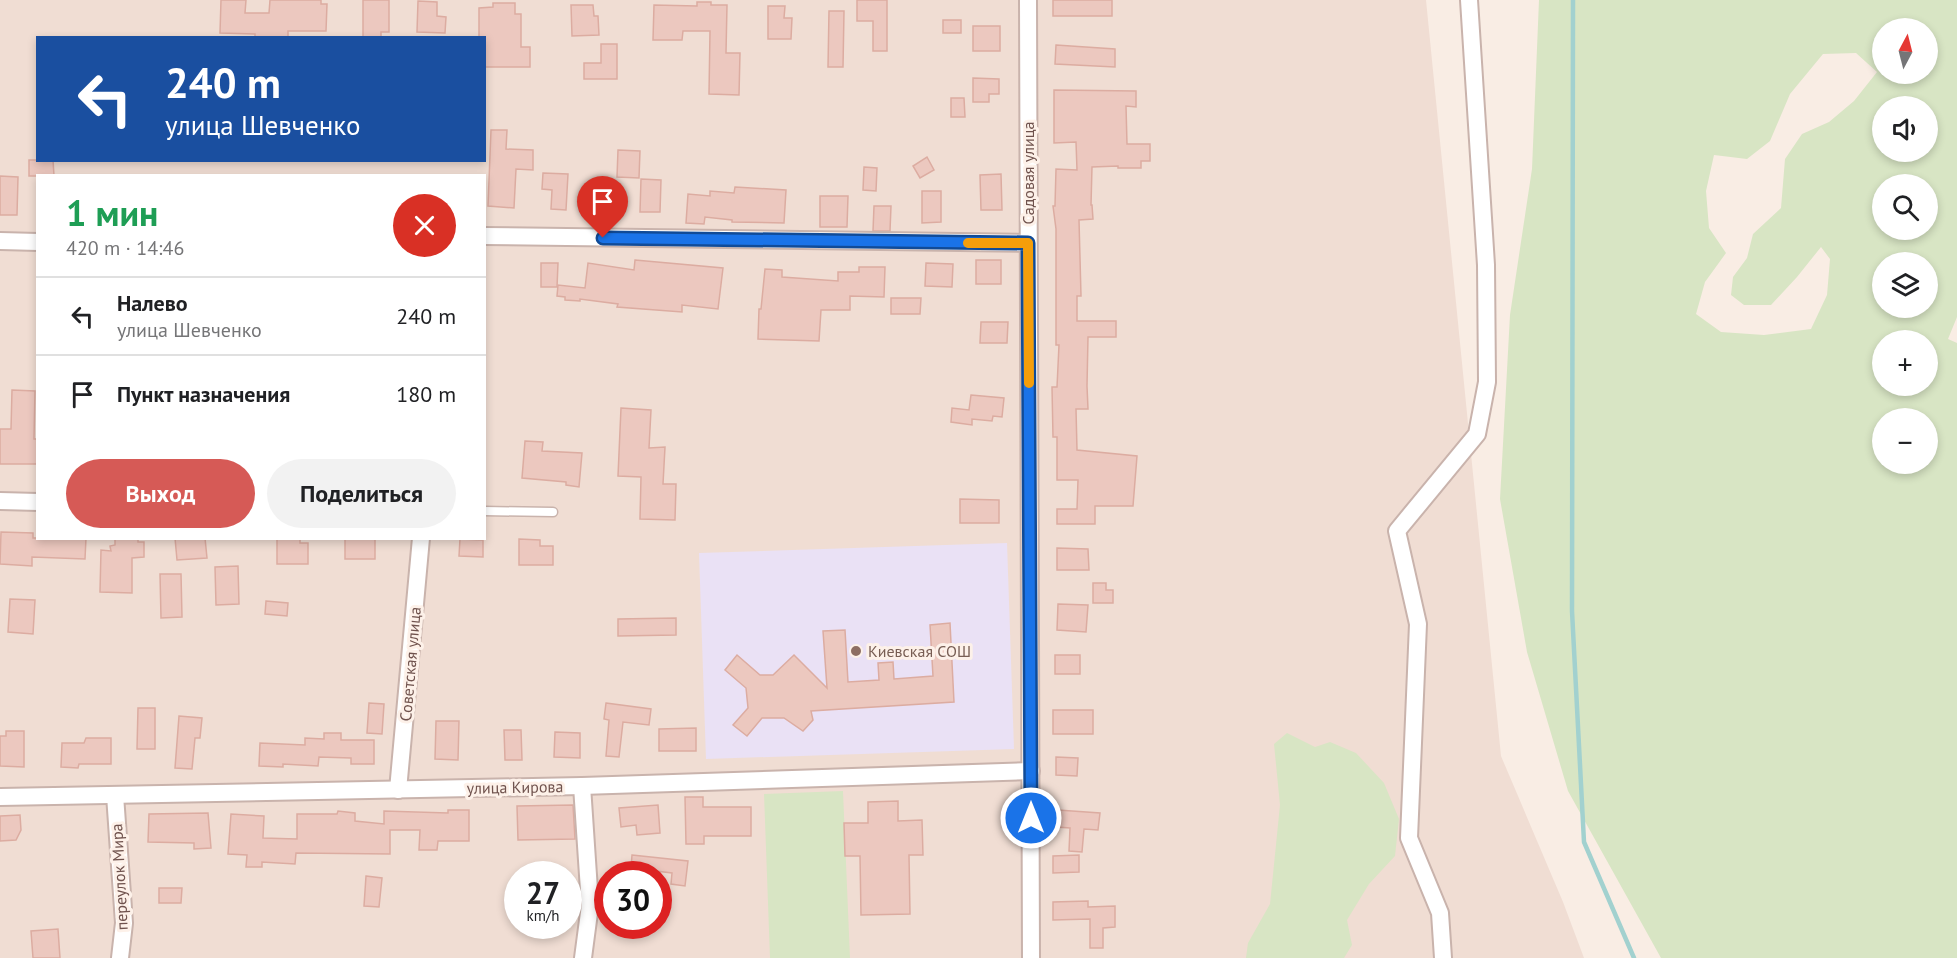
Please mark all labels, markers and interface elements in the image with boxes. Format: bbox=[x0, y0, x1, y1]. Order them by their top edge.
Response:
north arrow bbox=[1872, 18, 1938, 84]
map controls bbox=[1872, 18, 1938, 474]
text: 240 m bbox=[165, 55, 281, 110]
icon: left bbox=[66, 60, 144, 138]
button: sound bbox=[1872, 96, 1938, 162]
text: улица Шевченко bbox=[165, 108, 360, 142]
street label: Садовая улица bbox=[1018, 122, 1038, 224]
button: search bbox=[1872, 174, 1938, 240]
pin bbox=[577, 176, 628, 238]
icon: arrive bbox=[586, 185, 619, 218]
text: 1 мин bbox=[66, 189, 158, 236]
button: close bbox=[393, 194, 456, 257]
text: 420 m · 14:46 bbox=[66, 235, 184, 261]
button: layers bbox=[1872, 252, 1938, 318]
text: Налево bbox=[117, 289, 188, 317]
icon: left bbox=[66, 300, 99, 333]
text: 240 m bbox=[396, 302, 456, 330]
text: улица Шевченко bbox=[117, 317, 262, 343]
button: + bbox=[1872, 330, 1938, 396]
icon: arrive bbox=[66, 378, 99, 411]
text: Пункт назначения bbox=[117, 380, 290, 408]
text: 180 m bbox=[396, 380, 456, 408]
button: − bbox=[1872, 408, 1938, 474]
button: Выход bbox=[66, 459, 255, 528]
button: Поделиться bbox=[267, 459, 456, 528]
street label: Советская улица bbox=[395, 606, 425, 722]
place label: Киевская СОШ bbox=[868, 641, 971, 661]
marker: Киевская СОШ bbox=[849, 644, 863, 658]
street label: улица Кирова bbox=[467, 776, 563, 798]
position arrow bbox=[999, 786, 1063, 850]
street label: переулок Мира bbox=[106, 823, 132, 931]
speed limit sign: 30 bbox=[594, 861, 672, 939]
text: 27 bbox=[526, 873, 560, 912]
text: km/h bbox=[527, 906, 559, 925]

